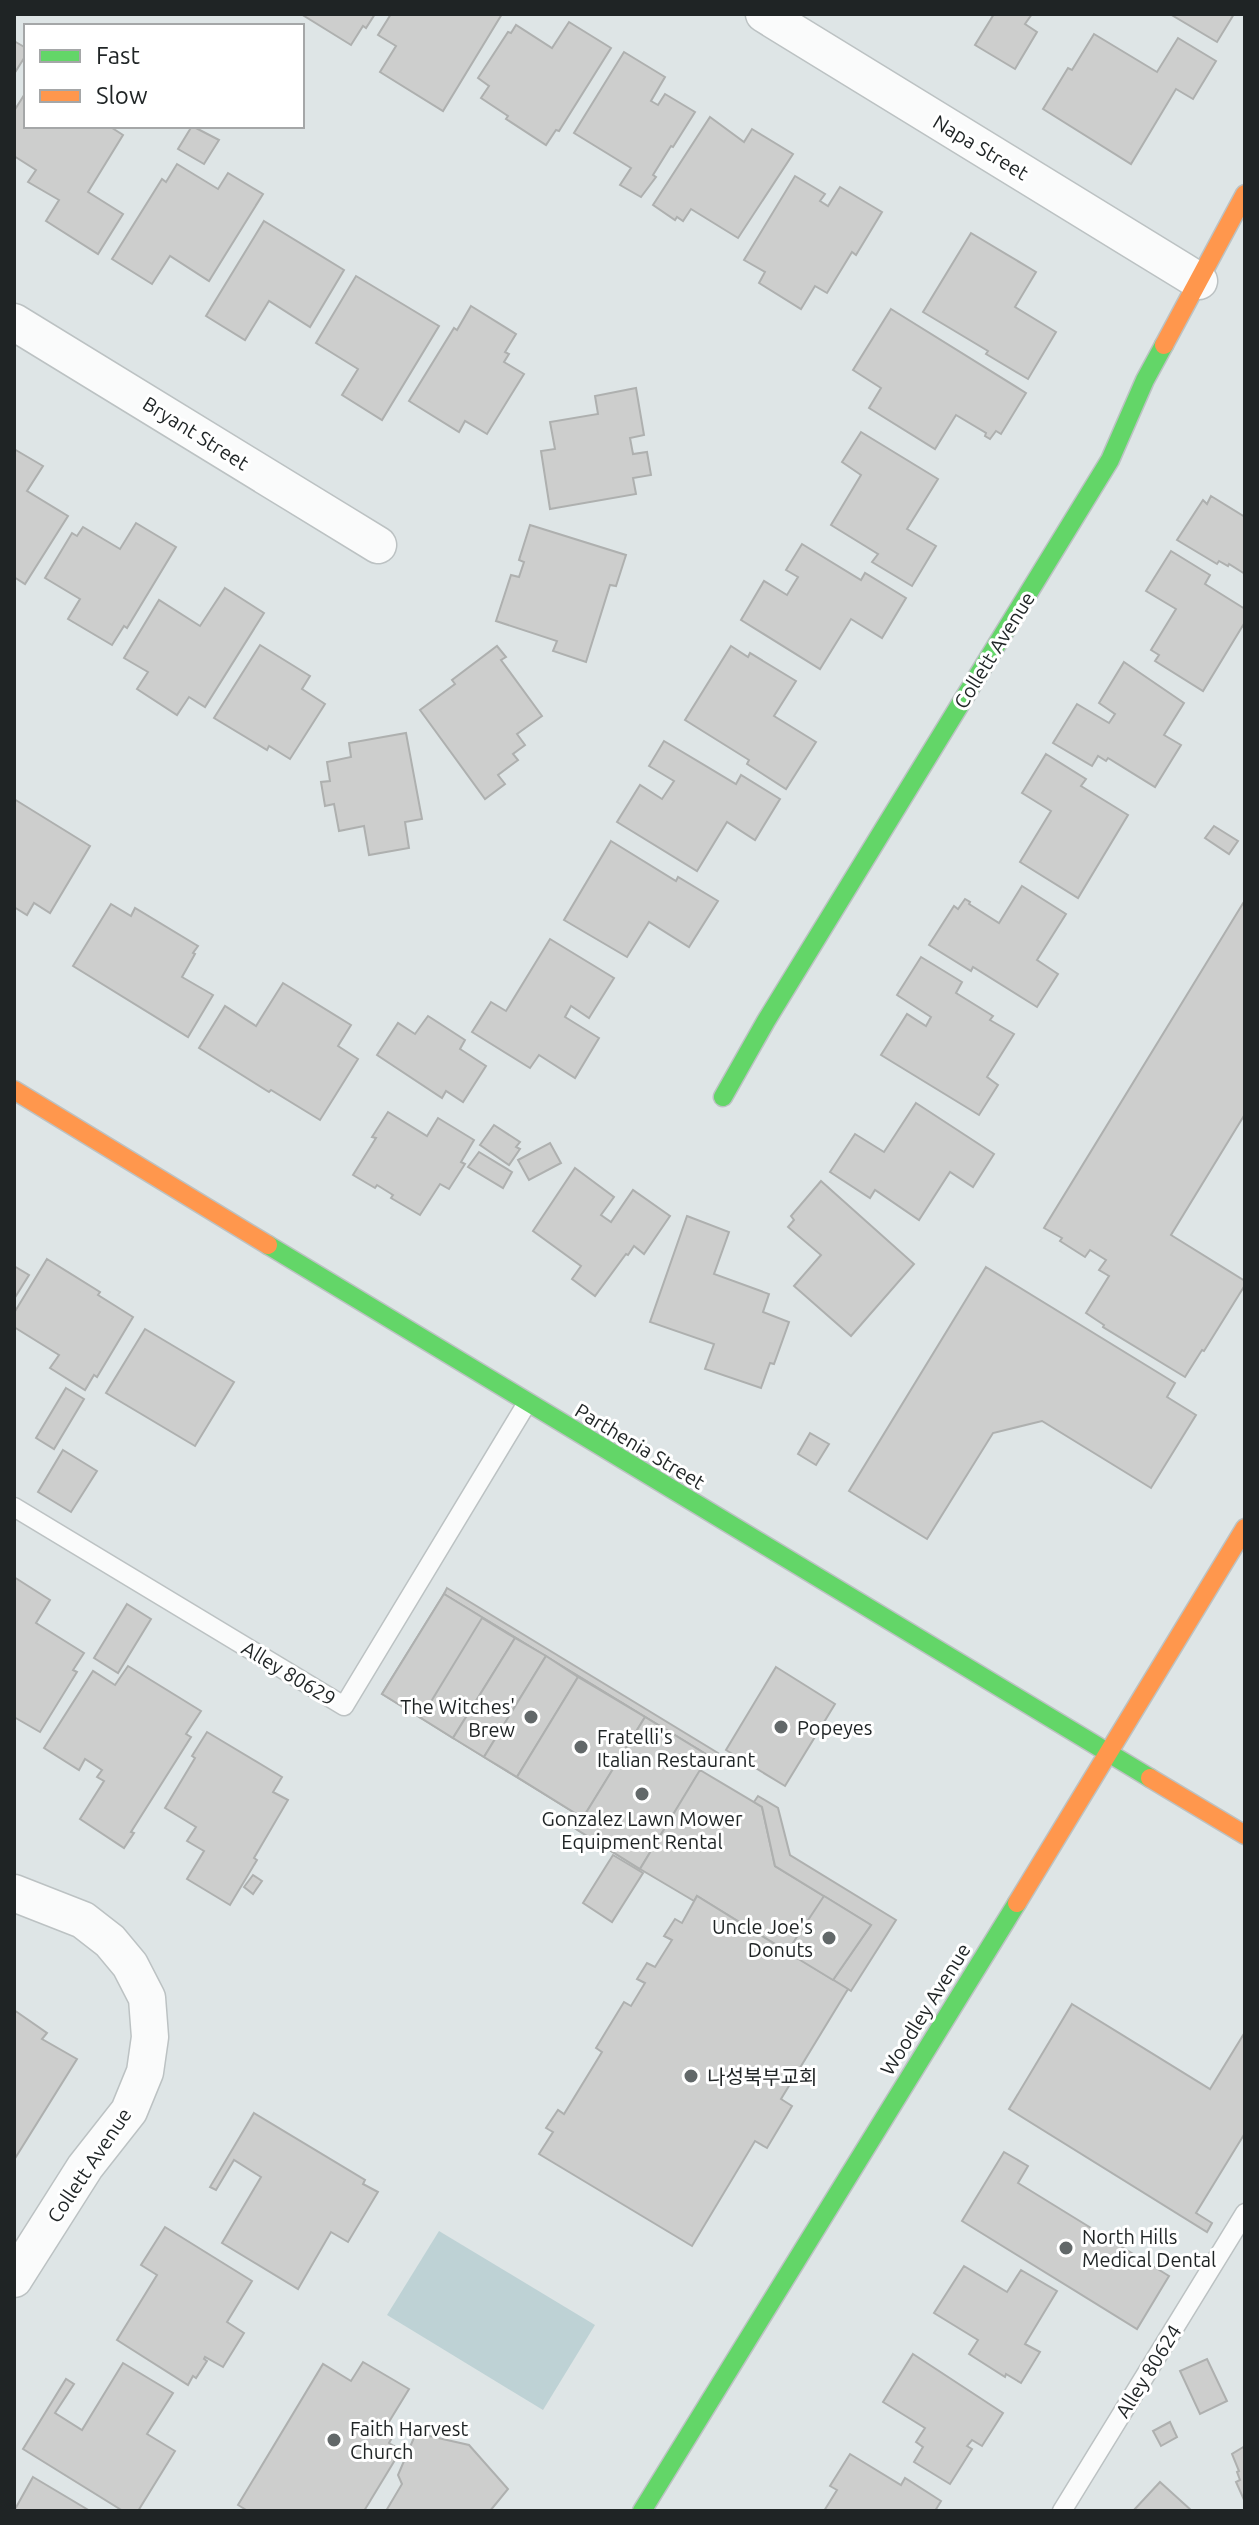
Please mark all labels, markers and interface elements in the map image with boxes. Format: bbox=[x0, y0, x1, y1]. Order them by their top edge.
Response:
legend bbox=[24, 24, 304, 128]
text: Fast bbox=[96, 42, 140, 69]
text: Slow bbox=[96, 82, 148, 109]
street label: Napa Street bbox=[929, 110, 1033, 184]
street label: Bryant Street bbox=[139, 391, 253, 475]
street label: Collett Avenue bbox=[949, 587, 1039, 713]
street label: Parthenia Street bbox=[571, 1398, 709, 1494]
street label: Alley 80629 bbox=[238, 1636, 340, 1710]
place label: The Witches' Brew bbox=[400, 1695, 515, 1741]
marker: The Witches' Brew bbox=[522, 1708, 540, 1726]
place label: Popeyes bbox=[797, 1716, 873, 1739]
marker: Popeyes bbox=[772, 1718, 790, 1736]
place label: Fratelli's Italian Restaurant bbox=[597, 1725, 756, 1771]
marker: Fratelli's Italian Restaurant bbox=[572, 1738, 590, 1756]
marker: Gonzalez Lawn Mower Equipment Rental bbox=[633, 1785, 651, 1803]
place label: Gonzalez Lawn Mower Equipment Rental bbox=[541, 1807, 743, 1853]
place label: Uncle Joe's Donuts bbox=[712, 1915, 813, 1961]
marker: Uncle Joe's Donuts bbox=[820, 1929, 838, 1947]
street label: Woodley Avenue bbox=[875, 1939, 975, 2079]
place label: 나성북부교회 bbox=[707, 2065, 817, 2088]
marker: 나성북부교회 bbox=[682, 2067, 700, 2085]
street label: Collett Avenue bbox=[42, 2103, 136, 2227]
place label: North Hills Medical Dental bbox=[1082, 2225, 1216, 2271]
marker: North Hills Medical Dental bbox=[1057, 2239, 1075, 2257]
street label: Alley 80624 bbox=[1110, 2320, 1186, 2422]
place label: Faith Harvest Church bbox=[350, 2417, 468, 2463]
marker: Faith Harvest Church bbox=[325, 2431, 343, 2449]

